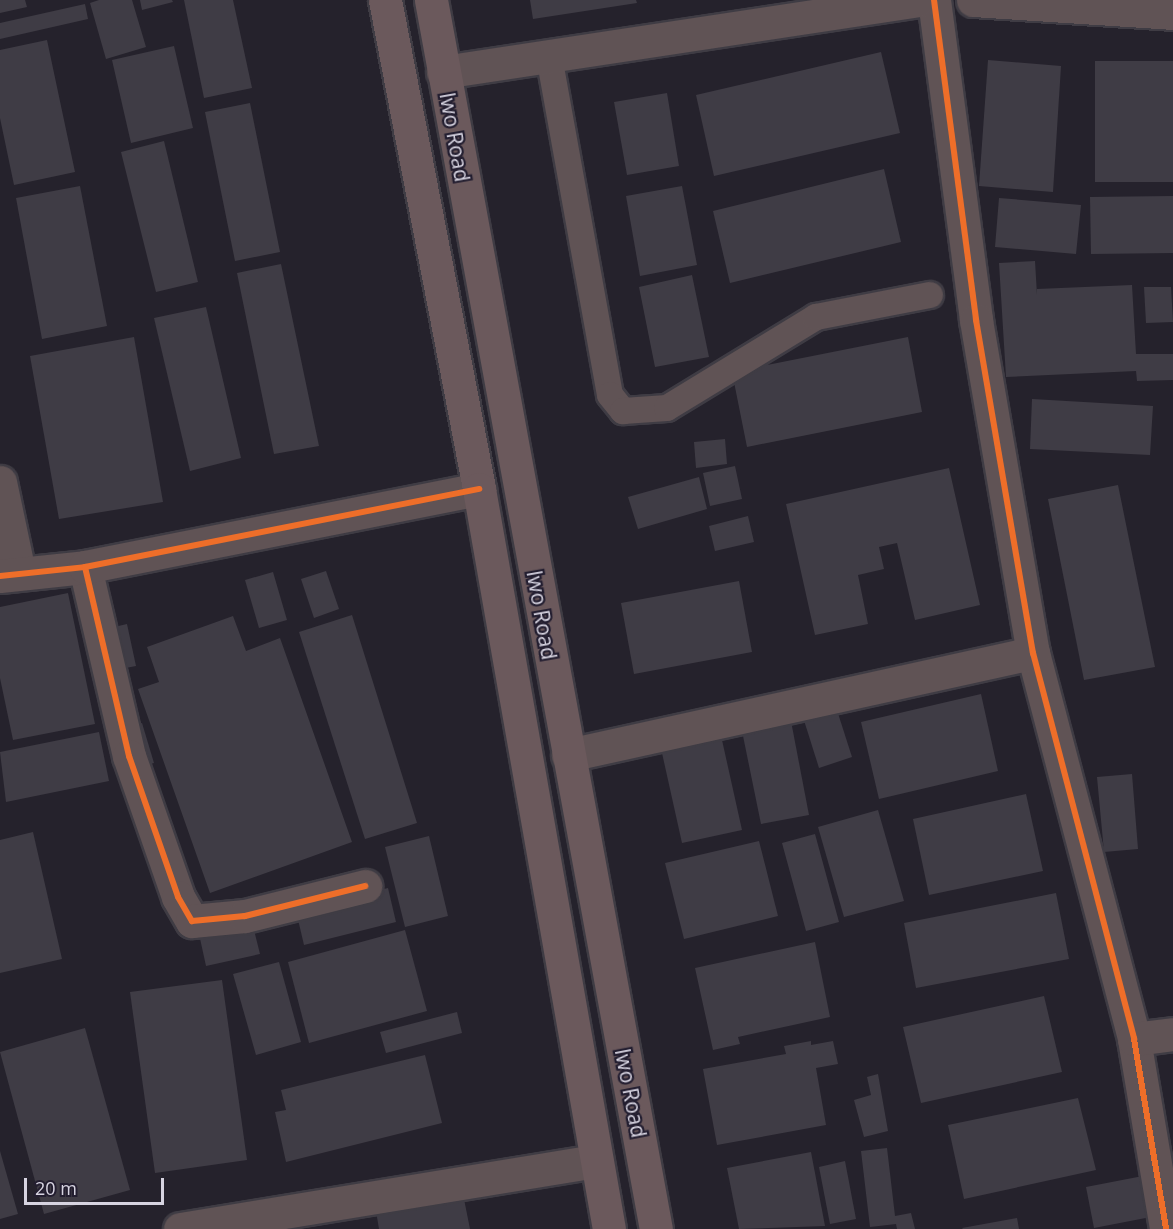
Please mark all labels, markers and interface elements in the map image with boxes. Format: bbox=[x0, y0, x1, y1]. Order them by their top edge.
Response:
street label: Iwo Road bbox=[435, 90, 475, 184]
street label: Iwo Road bbox=[522, 568, 562, 662]
street label: Iwo Road bbox=[610, 1046, 652, 1140]
scale bar bbox=[27, 1166, 166, 1204]
text: 20 m bbox=[35, 1176, 77, 1200]

